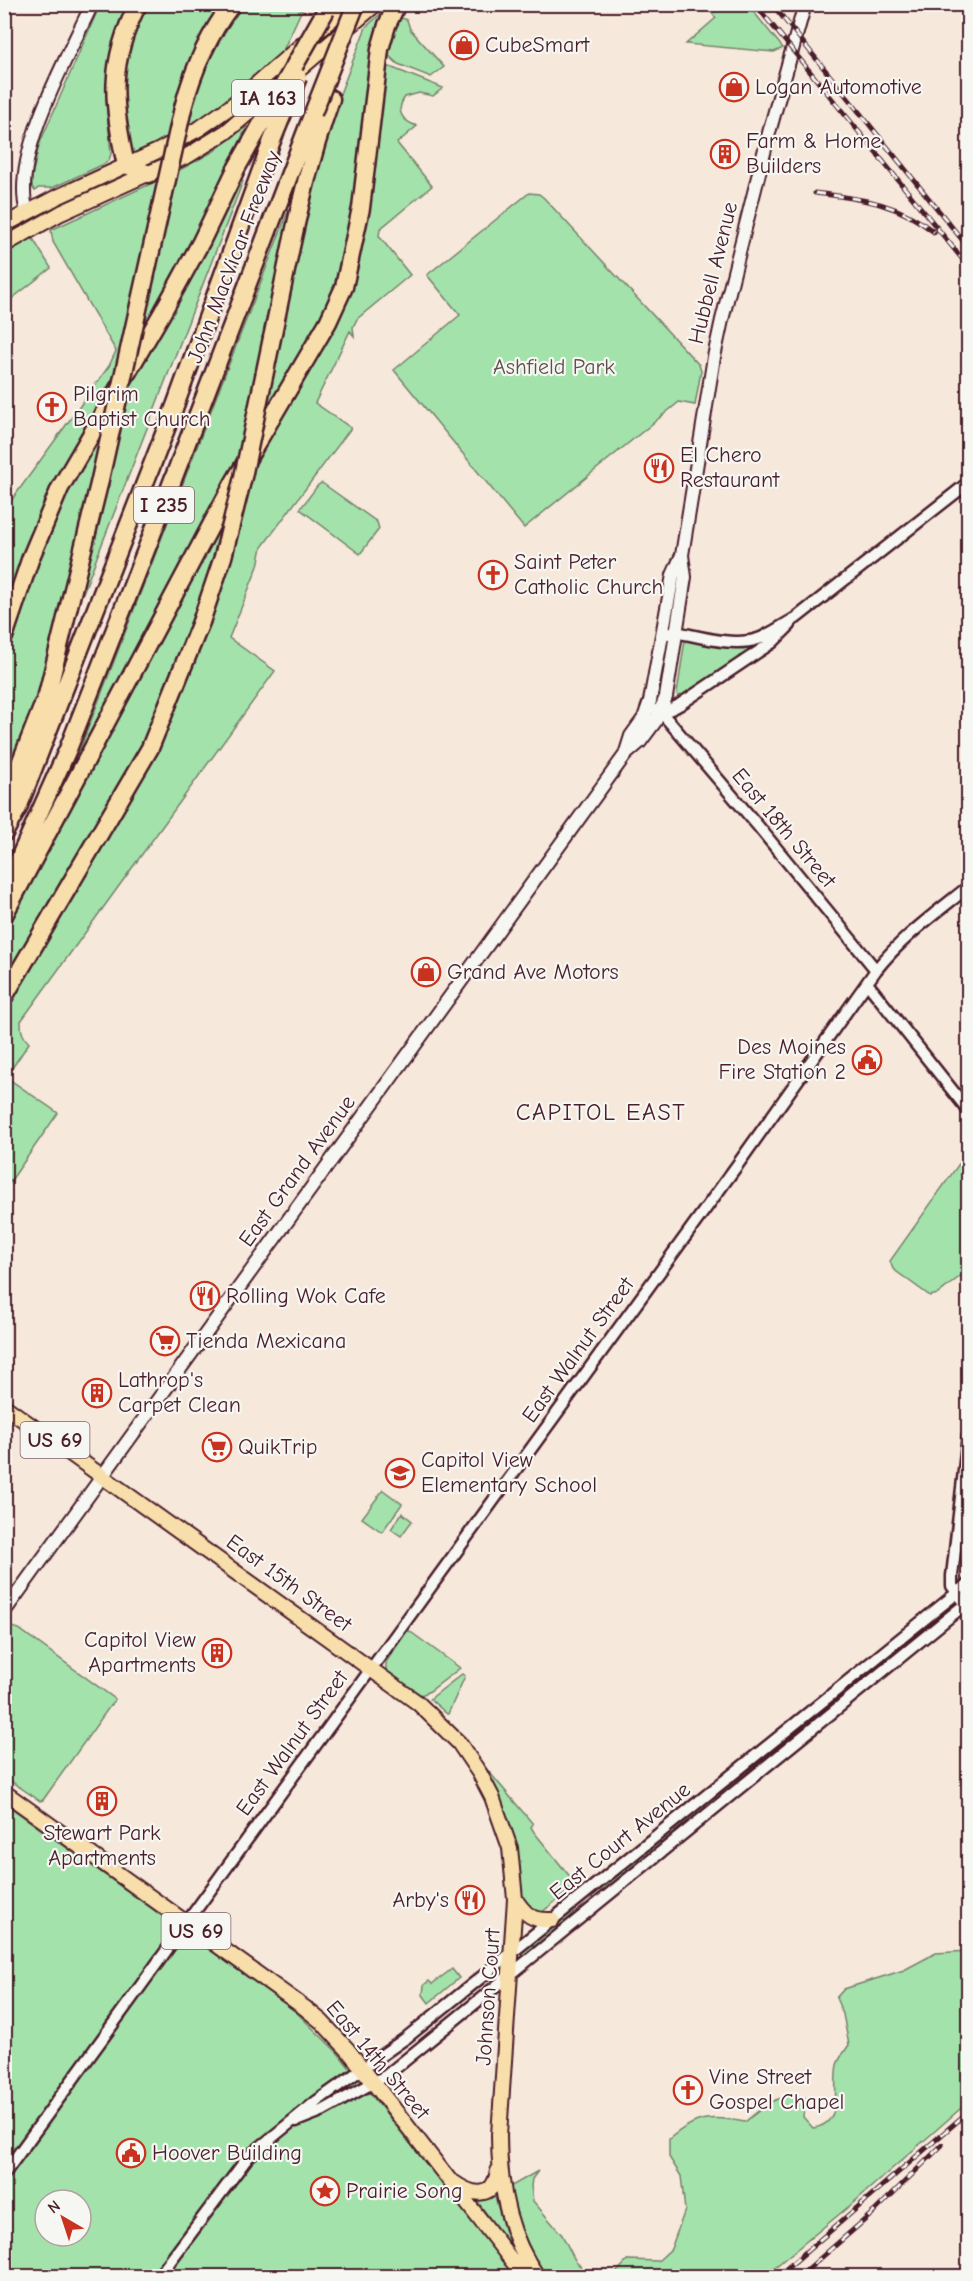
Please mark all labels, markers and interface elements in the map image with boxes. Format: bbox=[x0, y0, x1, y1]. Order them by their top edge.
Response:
shop icon: CubeSmart bbox=[448, 29, 480, 61]
place label: CubeSmart bbox=[485, 32, 590, 58]
shop icon: Logan Automotive bbox=[718, 71, 750, 103]
place label: Logan Automotive bbox=[755, 74, 922, 100]
road number: IA 163 bbox=[232, 80, 304, 116]
place label: Farm & Home Builders bbox=[746, 128, 881, 179]
building icon: Farm & Home Builders bbox=[709, 138, 741, 170]
street label: John MacVicar Freeway bbox=[182, 147, 287, 367]
street label: Hubbell Avenue bbox=[683, 199, 743, 347]
park label: Ashfield Park bbox=[493, 354, 615, 380]
place label: Pilgrim Baptist Church bbox=[73, 381, 211, 432]
church icon: Pilgrim Baptist Church bbox=[36, 391, 68, 423]
place label: El Chero Restaurant bbox=[680, 442, 780, 493]
restaurant icon: El Chero Restaurant bbox=[643, 452, 675, 484]
road number: I 235 bbox=[134, 487, 194, 523]
place label: Saint Peter Catholic Church bbox=[514, 549, 663, 600]
church icon: Saint Peter Catholic Church bbox=[477, 559, 509, 591]
street label: East 18th Street bbox=[726, 763, 842, 894]
shop icon: Grand Ave Motors bbox=[410, 956, 442, 988]
place label: Grand Ave Motors bbox=[447, 959, 619, 985]
place label: Des Moines Fire Station 2 bbox=[719, 1034, 846, 1085]
public building icon: Des Moines Fire Station 2 bbox=[851, 1044, 883, 1076]
street label: East Grand Avenue bbox=[233, 1090, 361, 1252]
district label: CAPITOL EAST bbox=[516, 1098, 686, 1126]
street label: East Walnut Street bbox=[517, 1272, 640, 1428]
restaurant icon: Rolling Wok Cafe bbox=[189, 1280, 221, 1312]
place label: Rolling Wok Cafe bbox=[226, 1283, 386, 1309]
supermarket icon: Tienda Mexicana bbox=[149, 1325, 181, 1357]
place label: Tienda Mexicana bbox=[186, 1328, 346, 1354]
place label: Lathrop's Carpet Clean bbox=[118, 1367, 241, 1418]
building icon: Lathrop's Carpet Clean bbox=[81, 1377, 113, 1409]
road number: US 69 bbox=[20, 1422, 90, 1458]
supermarket icon: QuikTrip bbox=[201, 1431, 233, 1463]
place label: QuikTrip bbox=[238, 1434, 317, 1460]
place label: Capitol View Elementary School bbox=[421, 1447, 597, 1498]
school or university icon: Capitol View Elementary School bbox=[384, 1457, 416, 1489]
street label: East 15th Street bbox=[221, 1529, 357, 1638]
place label: Capitol View Apartments bbox=[84, 1627, 196, 1678]
building icon: Capitol View Apartments bbox=[201, 1637, 233, 1669]
street label: East Walnut Street bbox=[231, 1665, 354, 1821]
street label: East Court Avenue bbox=[545, 1776, 695, 1906]
building icon: Stewart Park Apartments bbox=[86, 1785, 118, 1817]
place label: Stewart Park Apartments bbox=[43, 1820, 161, 1871]
restaurant icon: Arby's bbox=[454, 1884, 486, 1916]
place label: Arby's bbox=[393, 1887, 449, 1913]
road number: US 69 bbox=[162, 1913, 230, 1949]
street label: Johnson Court bbox=[470, 1927, 506, 2066]
street label: East 14th Street bbox=[321, 1995, 436, 2125]
place label: Vine Street Gospel Chapel bbox=[709, 2064, 844, 2115]
church icon: Vine Street Gospel Chapel bbox=[672, 2074, 704, 2106]
public building icon: Hoover Building bbox=[115, 2137, 147, 2169]
place label: Hoover Building bbox=[152, 2140, 302, 2166]
place icon: Prairie Song bbox=[309, 2175, 341, 2207]
place label: Prairie Song bbox=[346, 2178, 463, 2204]
north arrow bbox=[33, 2188, 93, 2248]
text: N bbox=[44, 2197, 64, 2217]

